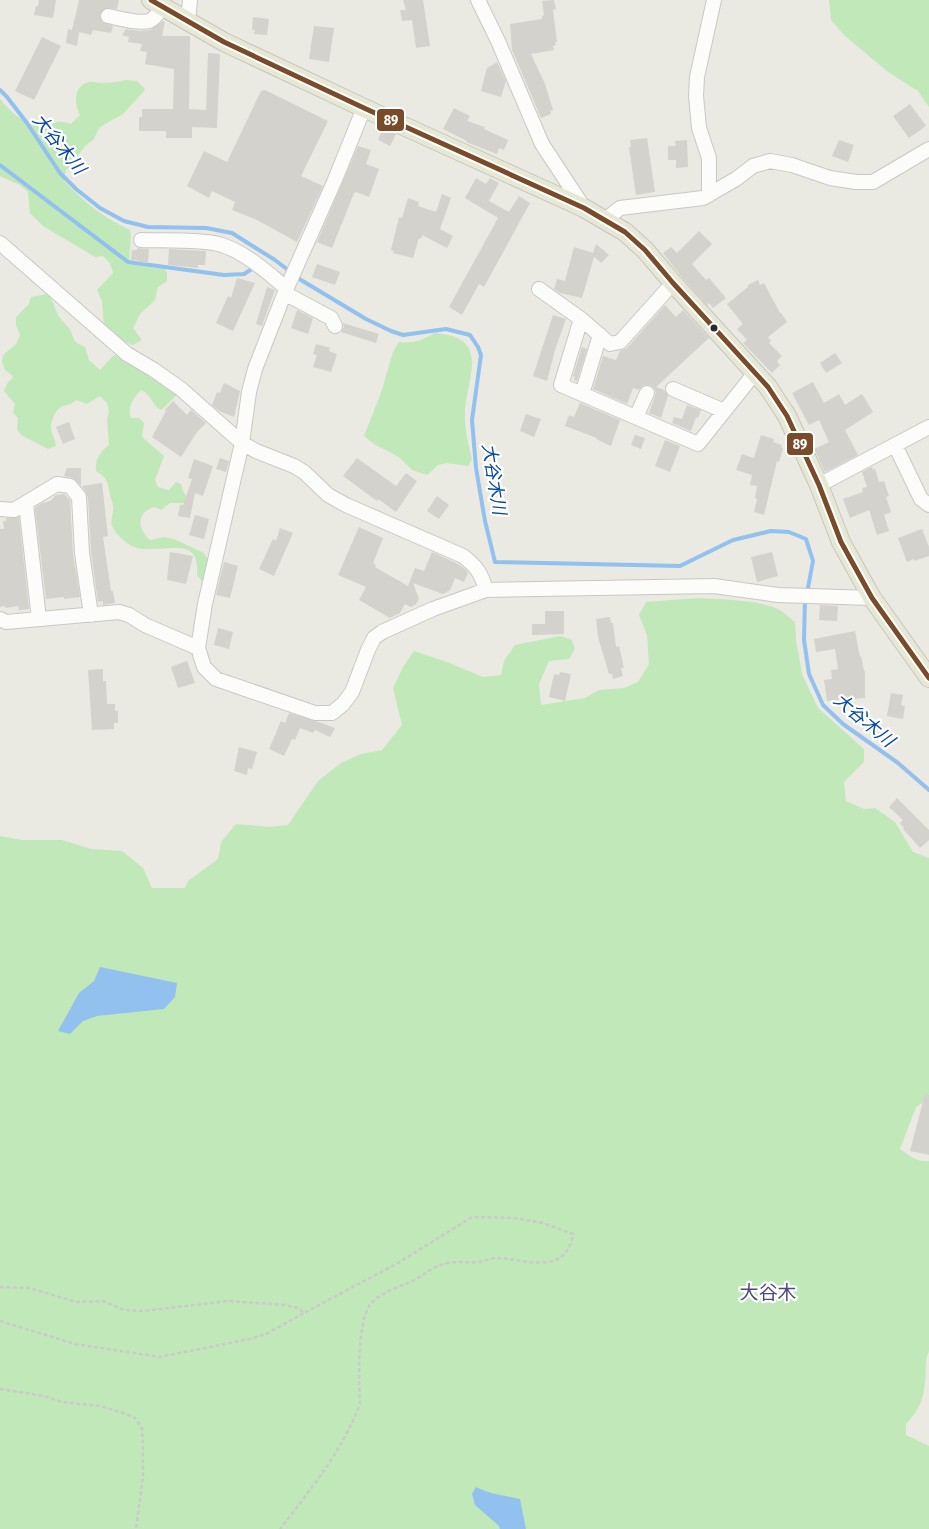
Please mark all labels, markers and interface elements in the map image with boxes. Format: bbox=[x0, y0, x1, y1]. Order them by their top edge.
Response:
line badge: 89 bbox=[376, 108, 405, 132]
water label: 大谷木川 bbox=[28, 109, 91, 180]
text: 89 bbox=[384, 112, 398, 129]
unlabelled marker bbox=[709, 323, 719, 333]
line badge: 89 bbox=[786, 432, 814, 456]
text: 89 bbox=[793, 436, 807, 453]
water label: 大谷木川 bbox=[478, 442, 511, 518]
water label: 大谷木川 bbox=[829, 688, 900, 753]
district label: 大谷木 bbox=[739, 1281, 797, 1304]

